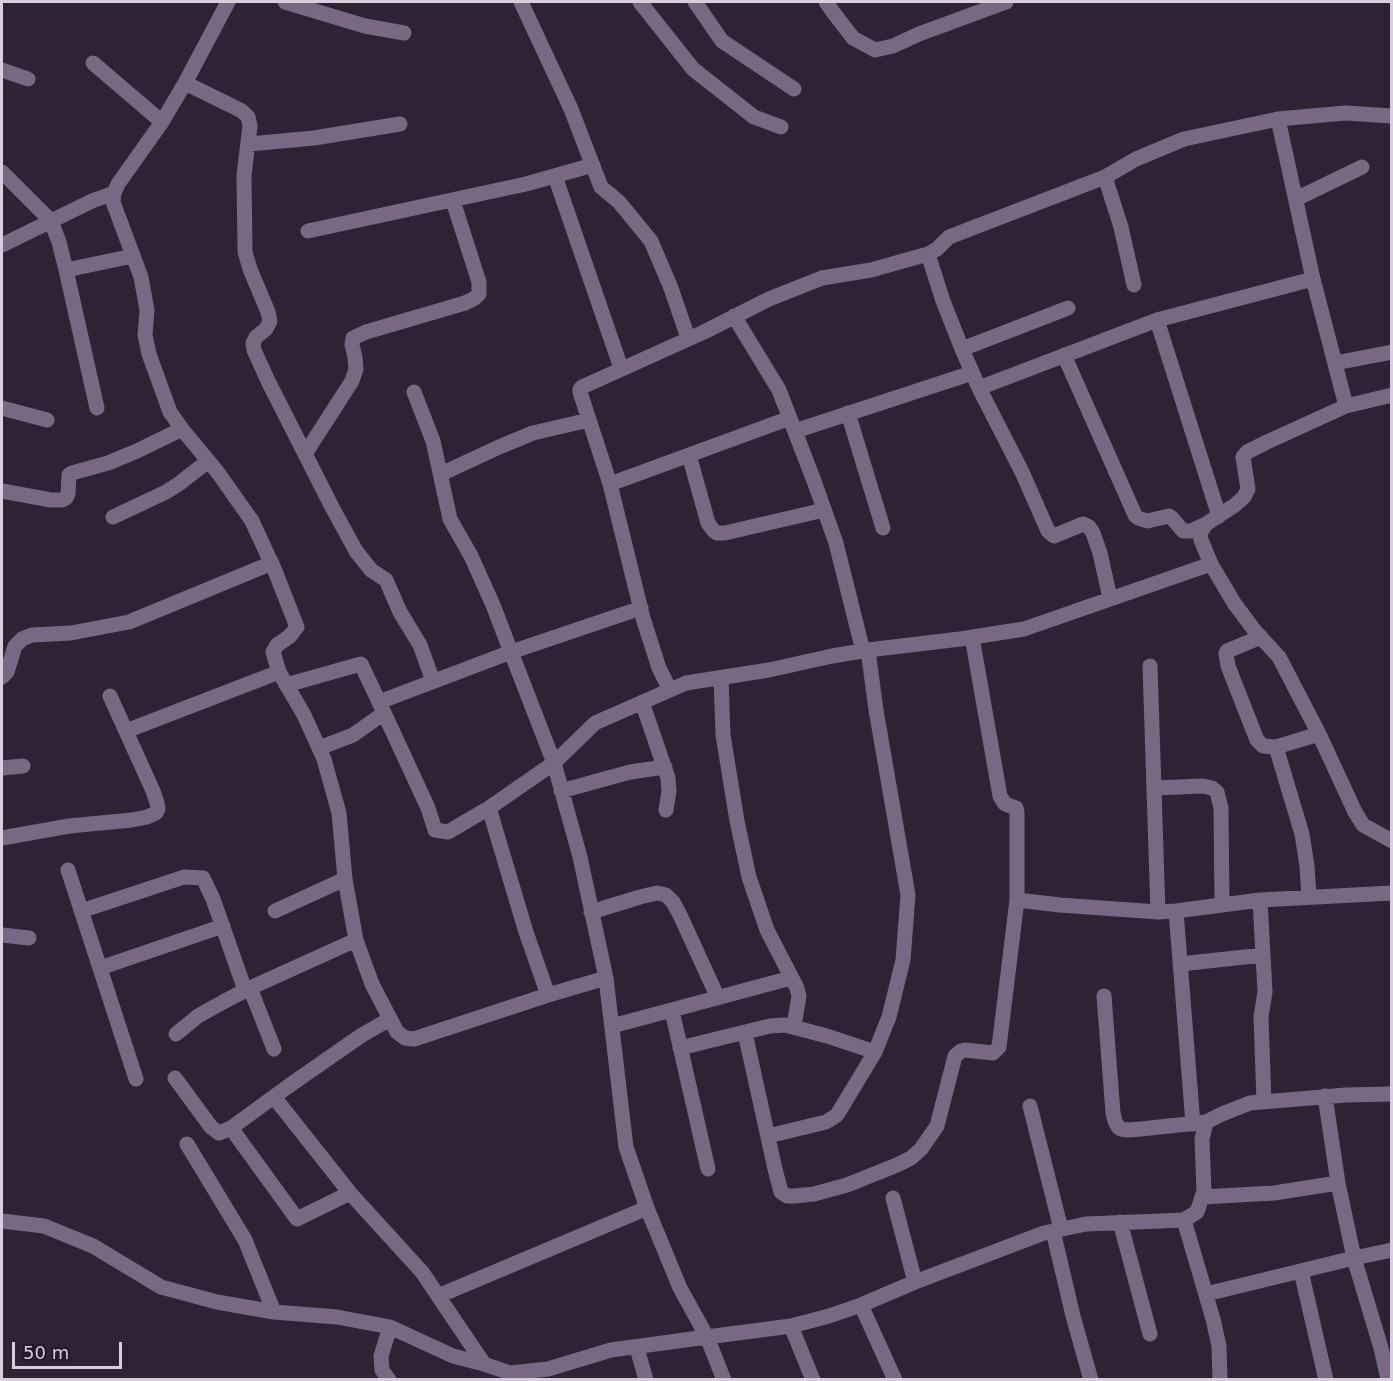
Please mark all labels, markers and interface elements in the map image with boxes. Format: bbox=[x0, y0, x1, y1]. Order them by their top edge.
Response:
scale bar bbox=[15, 1330, 124, 1368]
text: 50 m bbox=[23, 1342, 69, 1363]

